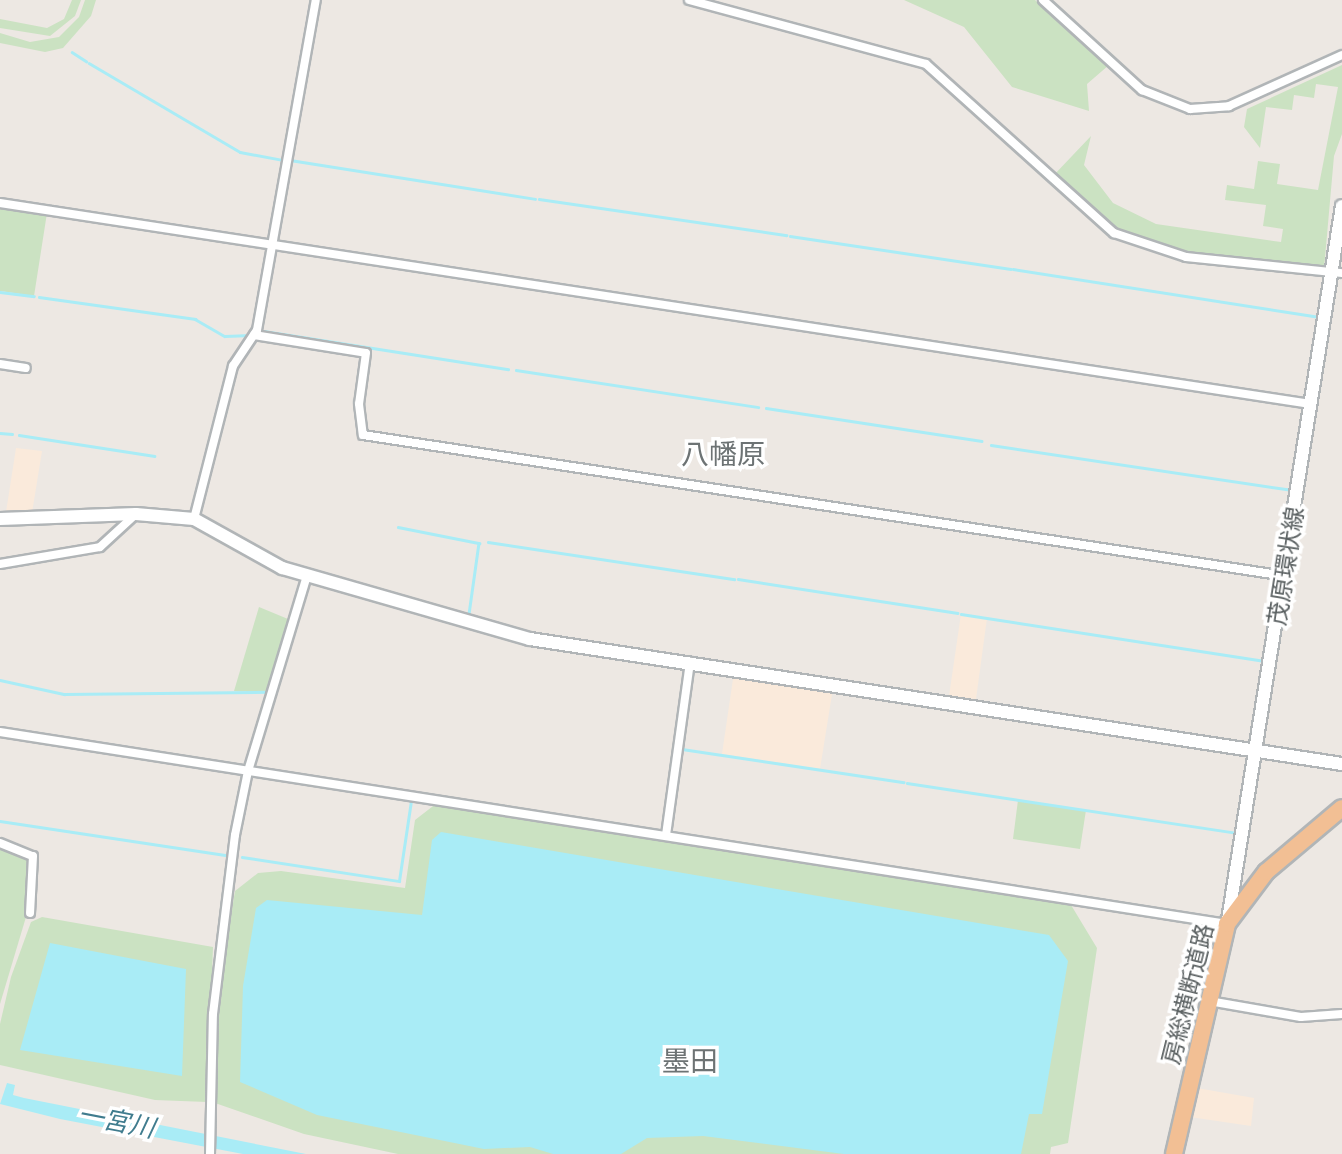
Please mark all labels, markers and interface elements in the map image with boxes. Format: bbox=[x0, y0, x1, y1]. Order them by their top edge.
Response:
district label: 八幡原 bbox=[681, 438, 765, 472]
street label: 茂原環状線 bbox=[1262, 504, 1310, 628]
street label: 房総横断道路 bbox=[1157, 921, 1219, 1067]
district label: 墨田 bbox=[662, 1045, 718, 1079]
water label: 一宮川 bbox=[75, 1099, 157, 1145]

